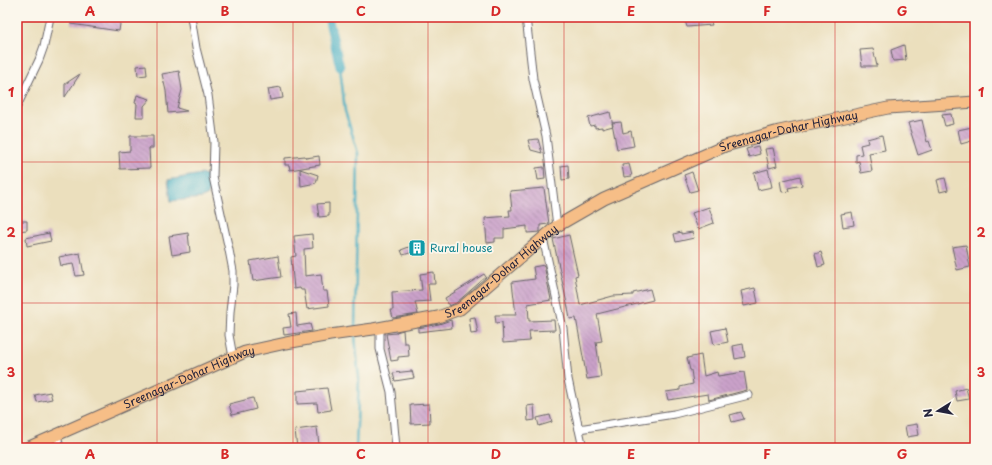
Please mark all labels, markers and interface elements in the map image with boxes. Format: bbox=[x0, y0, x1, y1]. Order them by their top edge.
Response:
text: A bbox=[85, 1, 95, 20]
text: B bbox=[221, 1, 230, 20]
text: C bbox=[356, 1, 366, 20]
text: D bbox=[491, 1, 501, 20]
text: E bbox=[627, 1, 635, 20]
text: F bbox=[763, 1, 771, 20]
text: G bbox=[897, 1, 907, 20]
text: 1 bbox=[8, 82, 14, 101]
text: 1 bbox=[978, 82, 984, 101]
street label: Sreenagar-Dohar Highway bbox=[716, 106, 859, 156]
street label: Sreenagar-Dohar Highway bbox=[442, 220, 561, 322]
text: 2 bbox=[6, 222, 16, 241]
text: 2 bbox=[976, 222, 986, 241]
building icon: Rural house bbox=[407, 238, 427, 258]
place label: Rural house bbox=[430, 239, 493, 256]
street label: Sreenagar-Dohar Highway bbox=[120, 341, 256, 413]
text: 3 bbox=[7, 362, 16, 381]
text: 3 bbox=[977, 362, 986, 381]
north arrow bbox=[918, 391, 958, 431]
text: N bbox=[918, 407, 937, 419]
text: A bbox=[85, 444, 95, 463]
text: B bbox=[221, 444, 230, 463]
text: C bbox=[356, 444, 366, 463]
text: D bbox=[491, 444, 501, 463]
text: E bbox=[627, 444, 635, 463]
text: F bbox=[763, 444, 771, 463]
text: G bbox=[897, 444, 907, 463]

